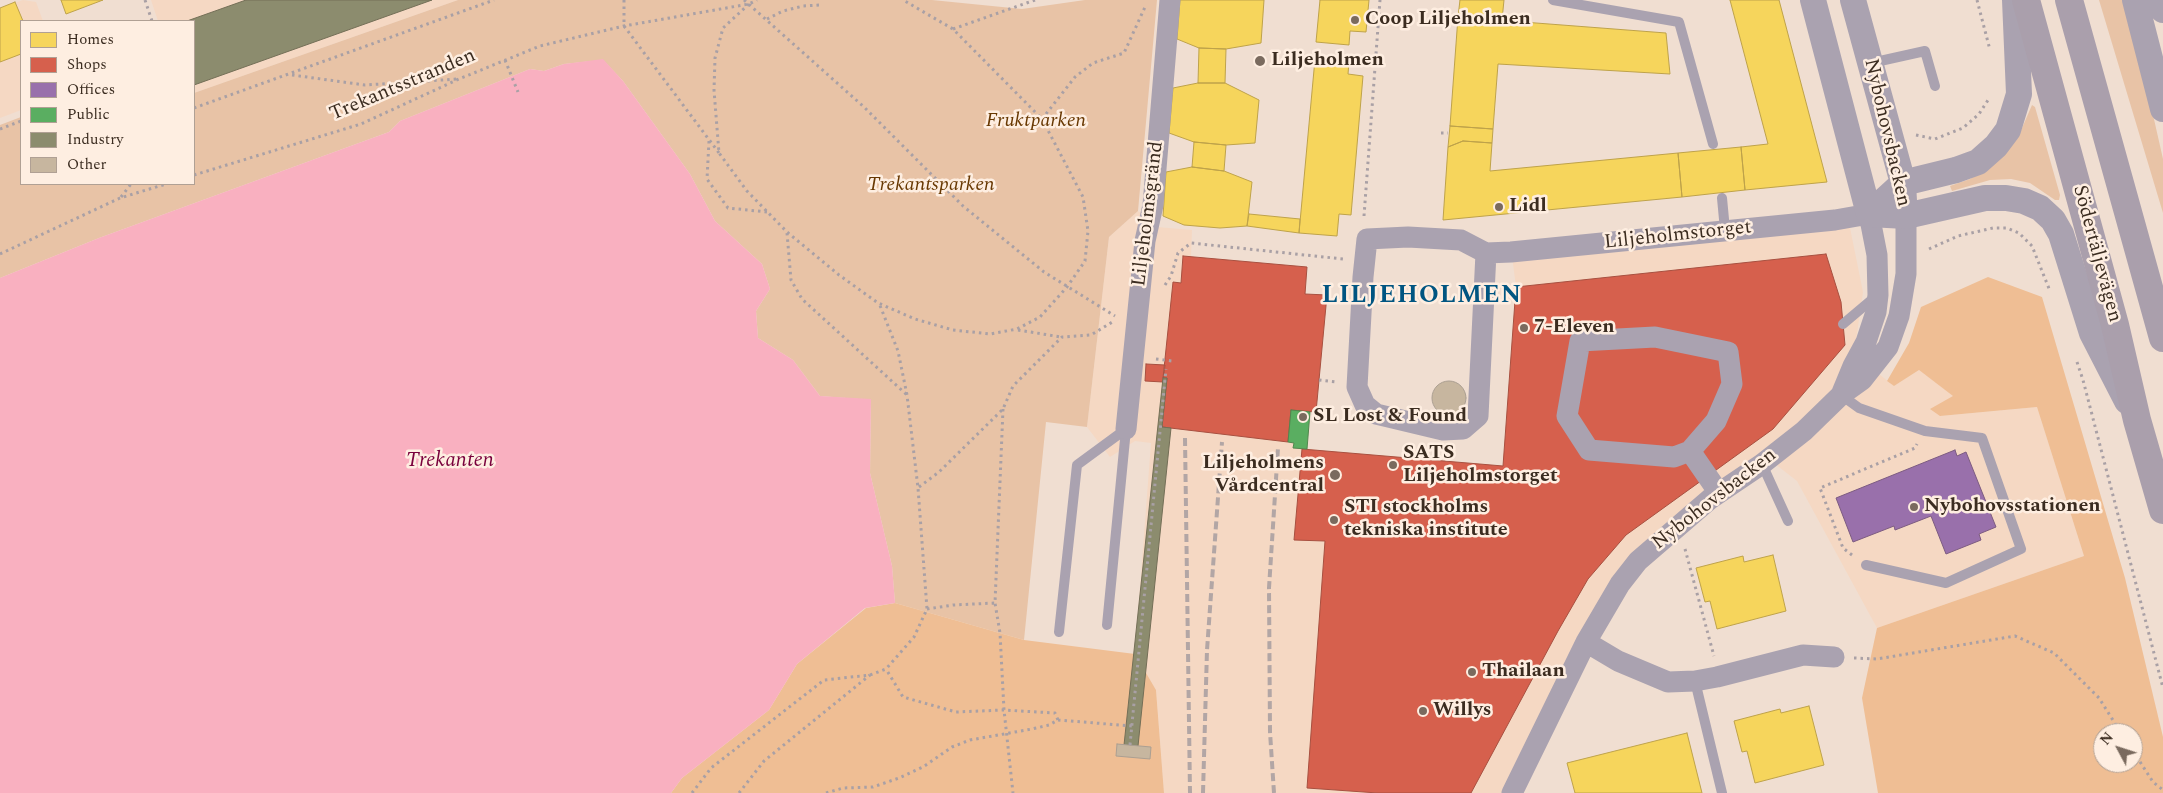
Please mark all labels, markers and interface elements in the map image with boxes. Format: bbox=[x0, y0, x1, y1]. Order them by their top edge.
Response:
place label: Coop Liljeholmen bbox=[1365, 8, 1531, 32]
marker: Coop Liljeholmen bbox=[1349, 14, 1361, 26]
legend bbox=[20, 20, 195, 185]
text: Homes bbox=[67, 28, 114, 51]
street label: Trekantsstranden bbox=[326, 44, 480, 128]
place label: Liljeholmen bbox=[1271, 49, 1384, 73]
text: Shops bbox=[67, 53, 107, 76]
marker: Liljeholmen bbox=[1253, 54, 1267, 68]
street label: Nybohovsbacken bbox=[1857, 57, 1915, 209]
text: Offices bbox=[67, 78, 115, 101]
text: Public bbox=[67, 103, 110, 126]
park label: Fruktparken bbox=[986, 110, 1086, 134]
text: Industry bbox=[67, 128, 123, 151]
street label: Liljeholmsgränd bbox=[1128, 140, 1170, 288]
text: Other bbox=[67, 153, 106, 176]
park label: Trekantsparken bbox=[867, 174, 995, 198]
street label: Södertäljevägen bbox=[2066, 183, 2126, 325]
place label: Lidl bbox=[1509, 195, 1547, 219]
marker: Lidl bbox=[1493, 201, 1505, 213]
street label: Liljeholmstorget bbox=[1603, 216, 1753, 256]
district label: LILJEHOLMEN bbox=[1320, 282, 1524, 312]
place label: 7-Eleven bbox=[1534, 316, 1615, 340]
marker: 7-Eleven bbox=[1518, 322, 1530, 334]
place label: SL Lost & Found bbox=[1313, 405, 1467, 429]
marker: SL Lost & Found bbox=[1297, 411, 1309, 423]
place label: SATS Liljeholmstorget bbox=[1403, 442, 1558, 489]
street label: Nybohovsbacken bbox=[1648, 444, 1782, 556]
water label: Trekanten bbox=[406, 449, 494, 475]
place label: Liljeholmens Vårdcentral bbox=[1202, 452, 1324, 499]
marker: SATS Liljeholmstorget bbox=[1387, 459, 1399, 471]
marker: Liljeholmens Vårdcentral bbox=[1328, 468, 1342, 482]
place label: Nybohovsstationen bbox=[1924, 495, 2101, 519]
place label: STI stockholms tekniska institute bbox=[1344, 496, 1508, 543]
marker: Nybohovsstationen bbox=[1908, 501, 1920, 513]
marker: STI stockholms tekniska institute bbox=[1328, 514, 1340, 526]
place label: Thailaan bbox=[1482, 660, 1565, 684]
marker: Thailaan bbox=[1466, 666, 1478, 678]
place label: Willys bbox=[1433, 699, 1492, 723]
marker: Willys bbox=[1417, 705, 1429, 717]
north arrow bbox=[2093, 723, 2143, 773]
text: N bbox=[2095, 728, 2119, 750]

